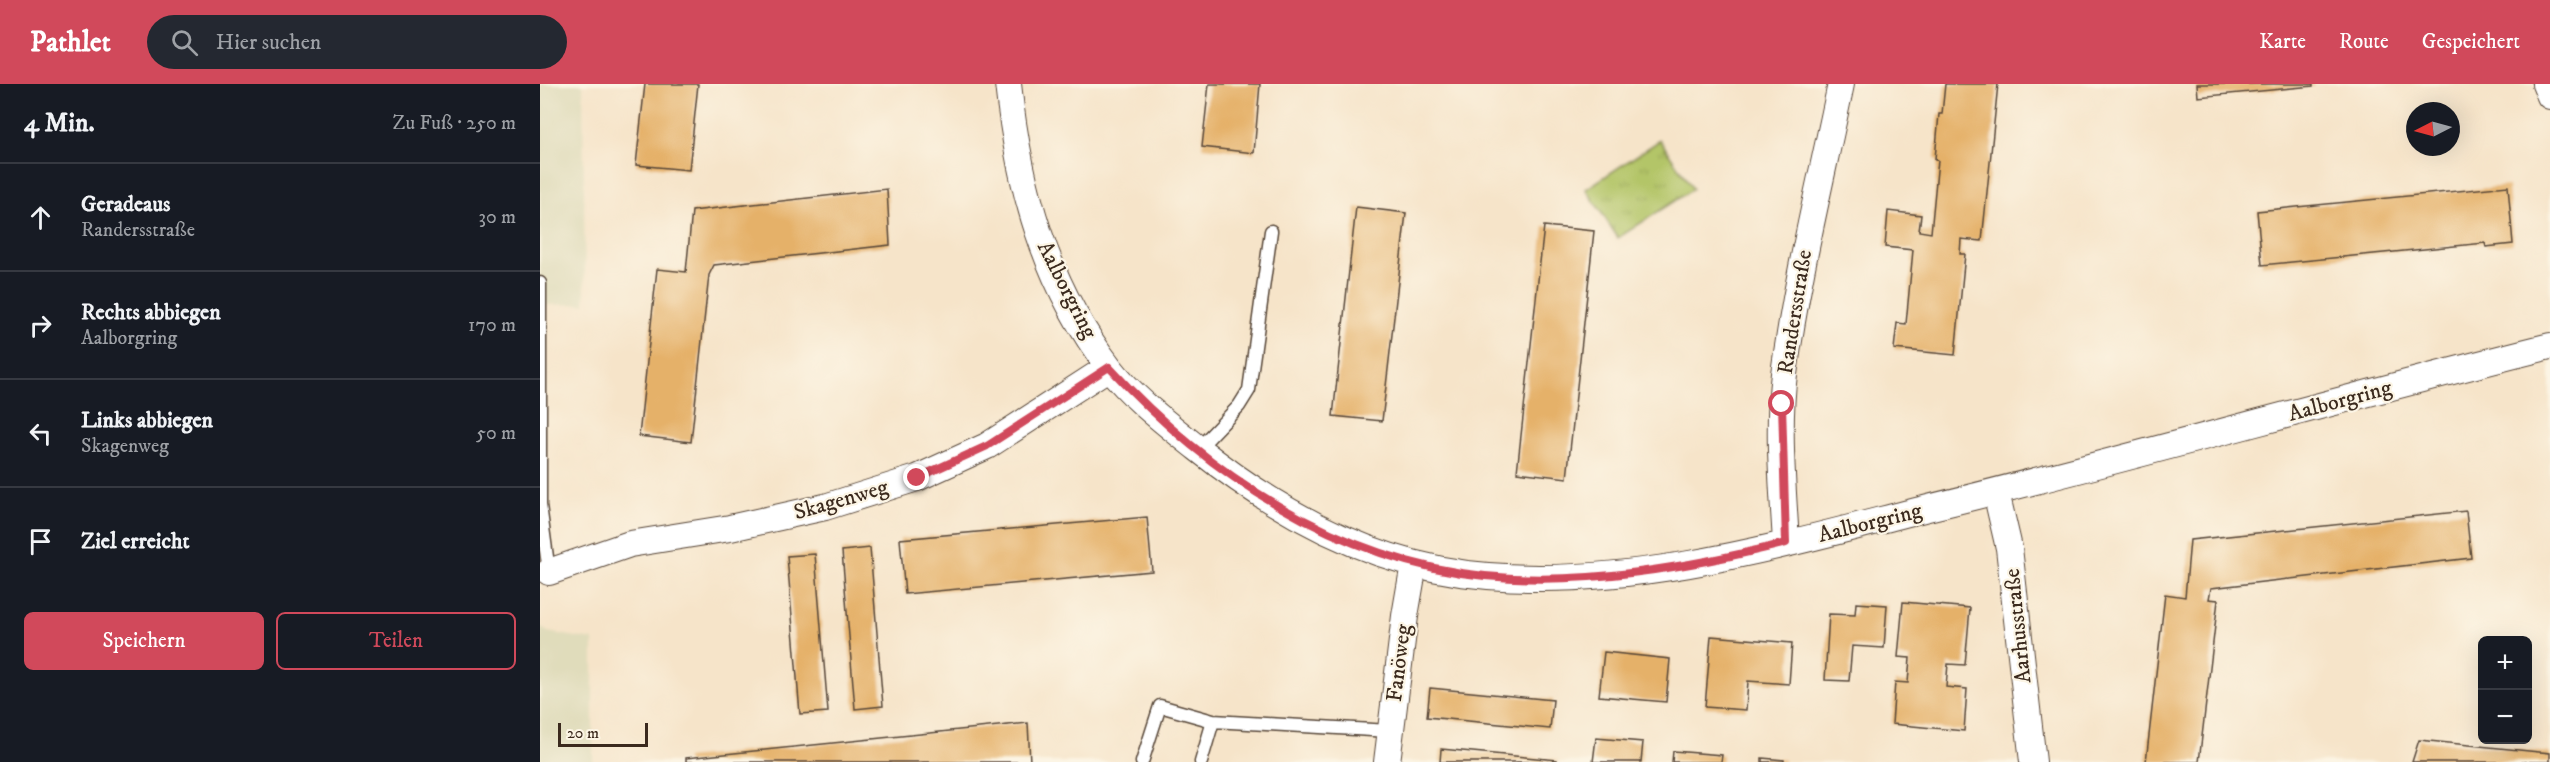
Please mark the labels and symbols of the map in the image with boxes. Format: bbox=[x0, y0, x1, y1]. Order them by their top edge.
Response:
north arrow bbox=[2406, 102, 2460, 156]
street label: Aalborgring bbox=[1031, 237, 1103, 344]
street label: Randersstraße bbox=[1772, 248, 1818, 376]
street label: Aalborgring bbox=[2285, 374, 2395, 428]
route start bbox=[1768, 390, 1794, 416]
route end bbox=[903, 464, 929, 490]
street label: Skagenweg bbox=[791, 474, 892, 526]
street label: Aalborgring bbox=[1815, 497, 1925, 549]
street label: Aarhusstraße bbox=[1999, 567, 2037, 685]
street label: Fanöweg bbox=[1381, 622, 1417, 703]
scale bar bbox=[558, 720, 648, 748]

